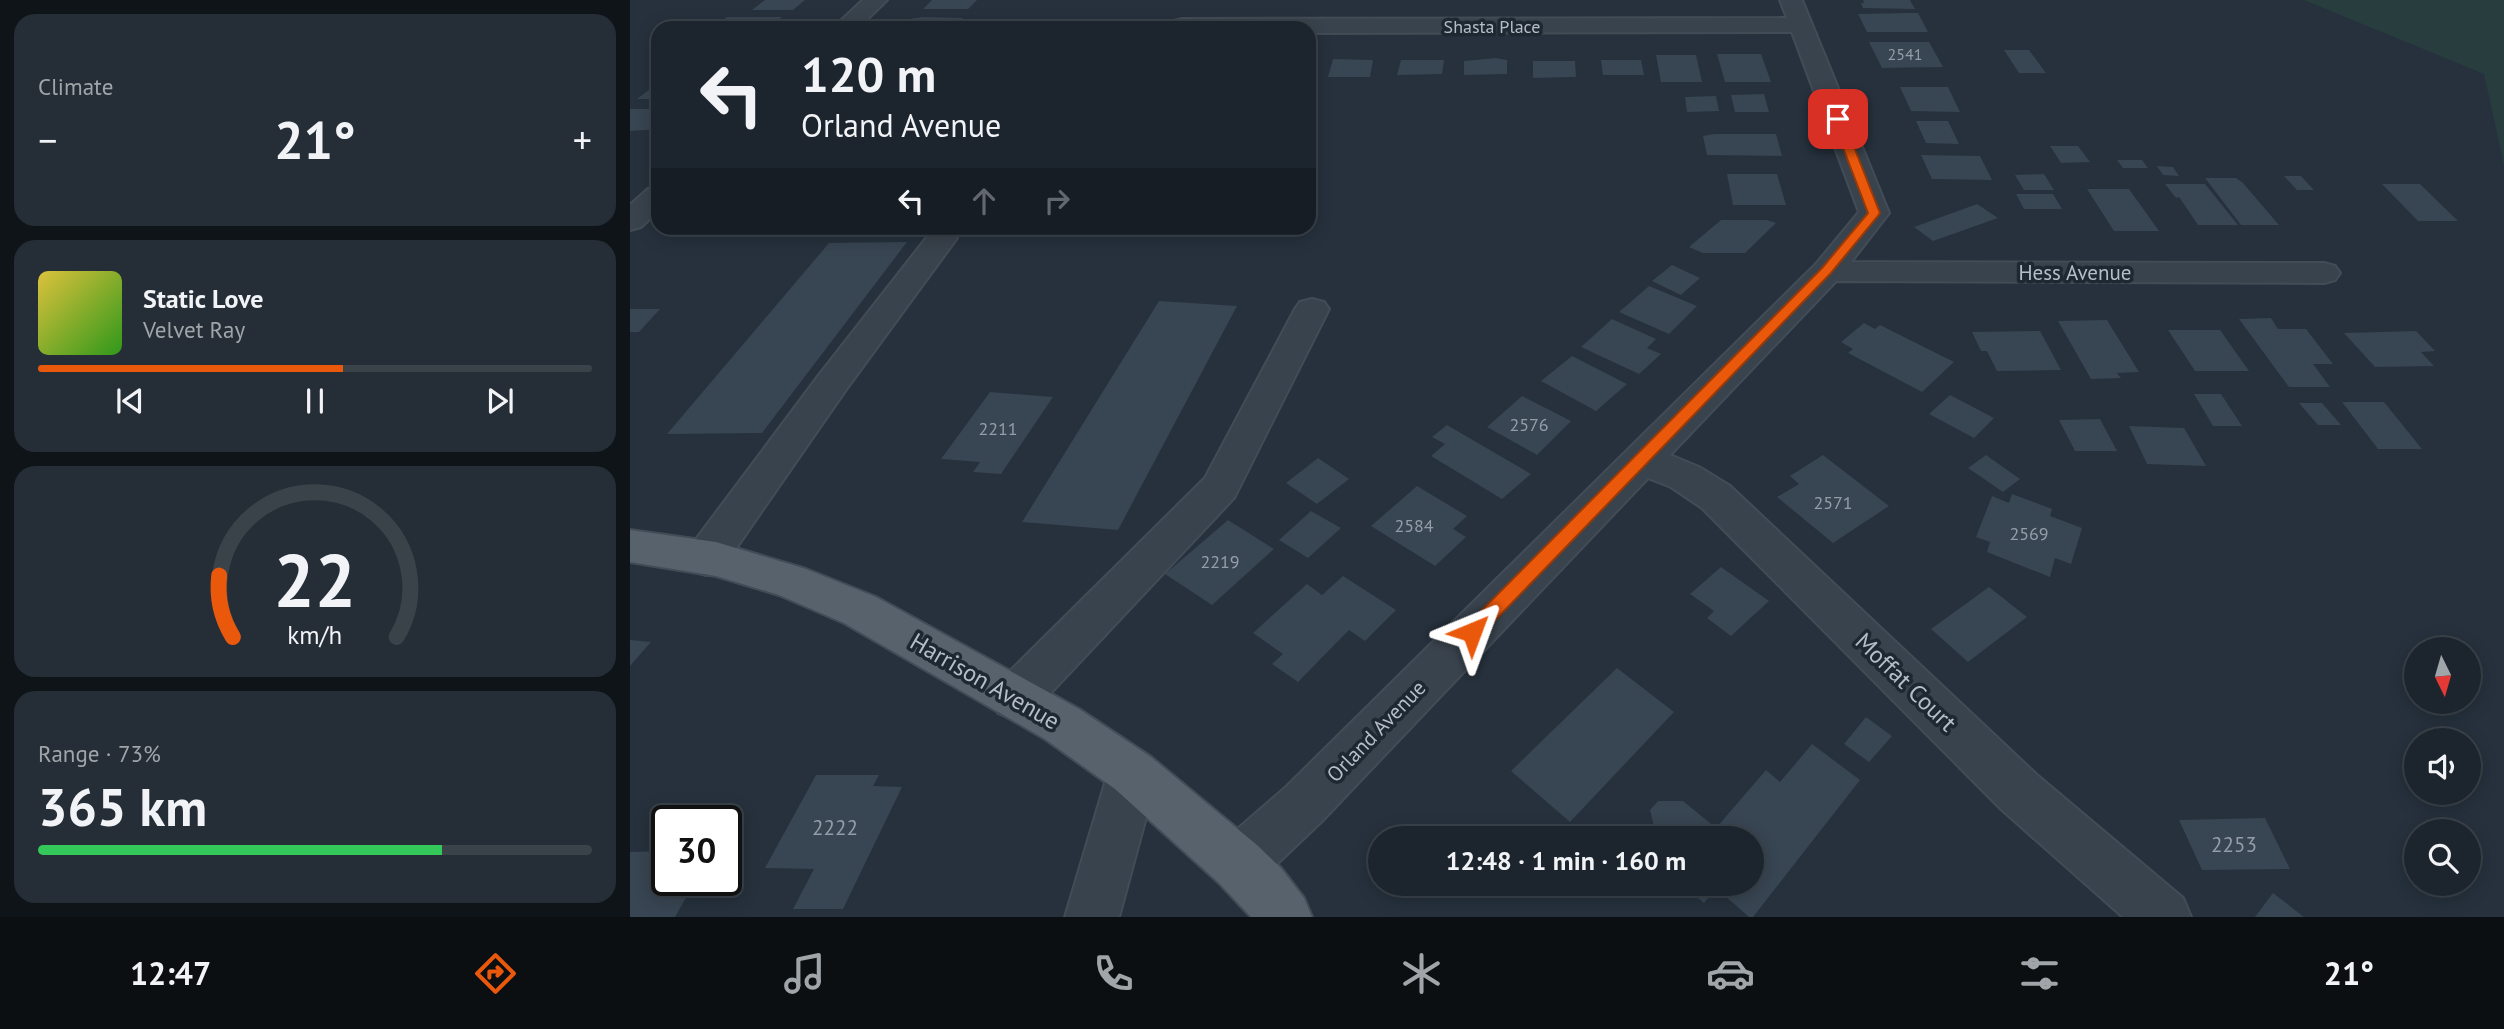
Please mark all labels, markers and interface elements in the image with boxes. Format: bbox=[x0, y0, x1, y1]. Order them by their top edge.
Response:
street label: Shasta Place bbox=[1444, 15, 1540, 38]
text: 120 m bbox=[801, 42, 936, 106]
house number: 2541 bbox=[1888, 44, 1922, 64]
icon: left bbox=[686, 49, 777, 140]
text: Climate bbox=[38, 72, 113, 101]
pin bbox=[1808, 89, 1868, 149]
icon: arrive bbox=[1819, 100, 1857, 138]
text: Orland Avenue bbox=[801, 104, 1001, 146]
text: 21° bbox=[274, 106, 356, 173]
text: − bbox=[38, 115, 57, 164]
text: + bbox=[573, 115, 592, 164]
icon: left bbox=[892, 182, 930, 220]
icon: ahead bbox=[965, 182, 1003, 220]
icon: right bbox=[1038, 182, 1076, 220]
street label: Hess Avenue bbox=[2019, 259, 2131, 286]
text: Static Love bbox=[143, 282, 264, 315]
text: Velvet Ray bbox=[143, 315, 245, 344]
icon: previous bbox=[111, 382, 149, 420]
icon: pause bbox=[296, 382, 334, 420]
icon: next bbox=[481, 382, 519, 420]
house number: 2576 bbox=[1509, 413, 1549, 436]
house number: 2211 bbox=[978, 417, 1018, 440]
house number: 2571 bbox=[1813, 491, 1853, 514]
house number: 2584 bbox=[1394, 514, 1434, 537]
house number: 2569 bbox=[2009, 522, 2049, 545]
text: 22 bbox=[274, 534, 356, 628]
house number: 2219 bbox=[1200, 550, 1240, 573]
position arrow bbox=[1435, 595, 1509, 669]
text: km/h bbox=[288, 619, 342, 651]
street label: Harrison Avenue bbox=[905, 626, 1065, 736]
street label: Moffat Court bbox=[1849, 626, 1963, 738]
north arrow bbox=[2404, 637, 2482, 714]
map controls bbox=[2404, 637, 2481, 896]
street label: Orland Avenue bbox=[1321, 674, 1431, 788]
button: sound bbox=[2404, 728, 2481, 805]
text: Range · 73% bbox=[38, 739, 161, 768]
text: 365 km bbox=[38, 773, 207, 840]
speed limit sign: 30 bbox=[651, 805, 742, 896]
house number: 2222 bbox=[812, 814, 858, 841]
button: search bbox=[2404, 819, 2481, 896]
house number: 2253 bbox=[2211, 831, 2257, 858]
text: 12:48 · 1 min · 160 m bbox=[1446, 844, 1686, 877]
icon: directions bbox=[471, 949, 520, 998]
icon: music bbox=[780, 949, 829, 998]
icon: phone bbox=[1089, 949, 1138, 998]
icon: climate bbox=[1397, 949, 1446, 998]
icon: car bbox=[1706, 949, 1755, 998]
icon: filters bbox=[2015, 949, 2064, 998]
text: 12:47 bbox=[130, 952, 211, 994]
text: 21° bbox=[2324, 952, 2374, 994]

